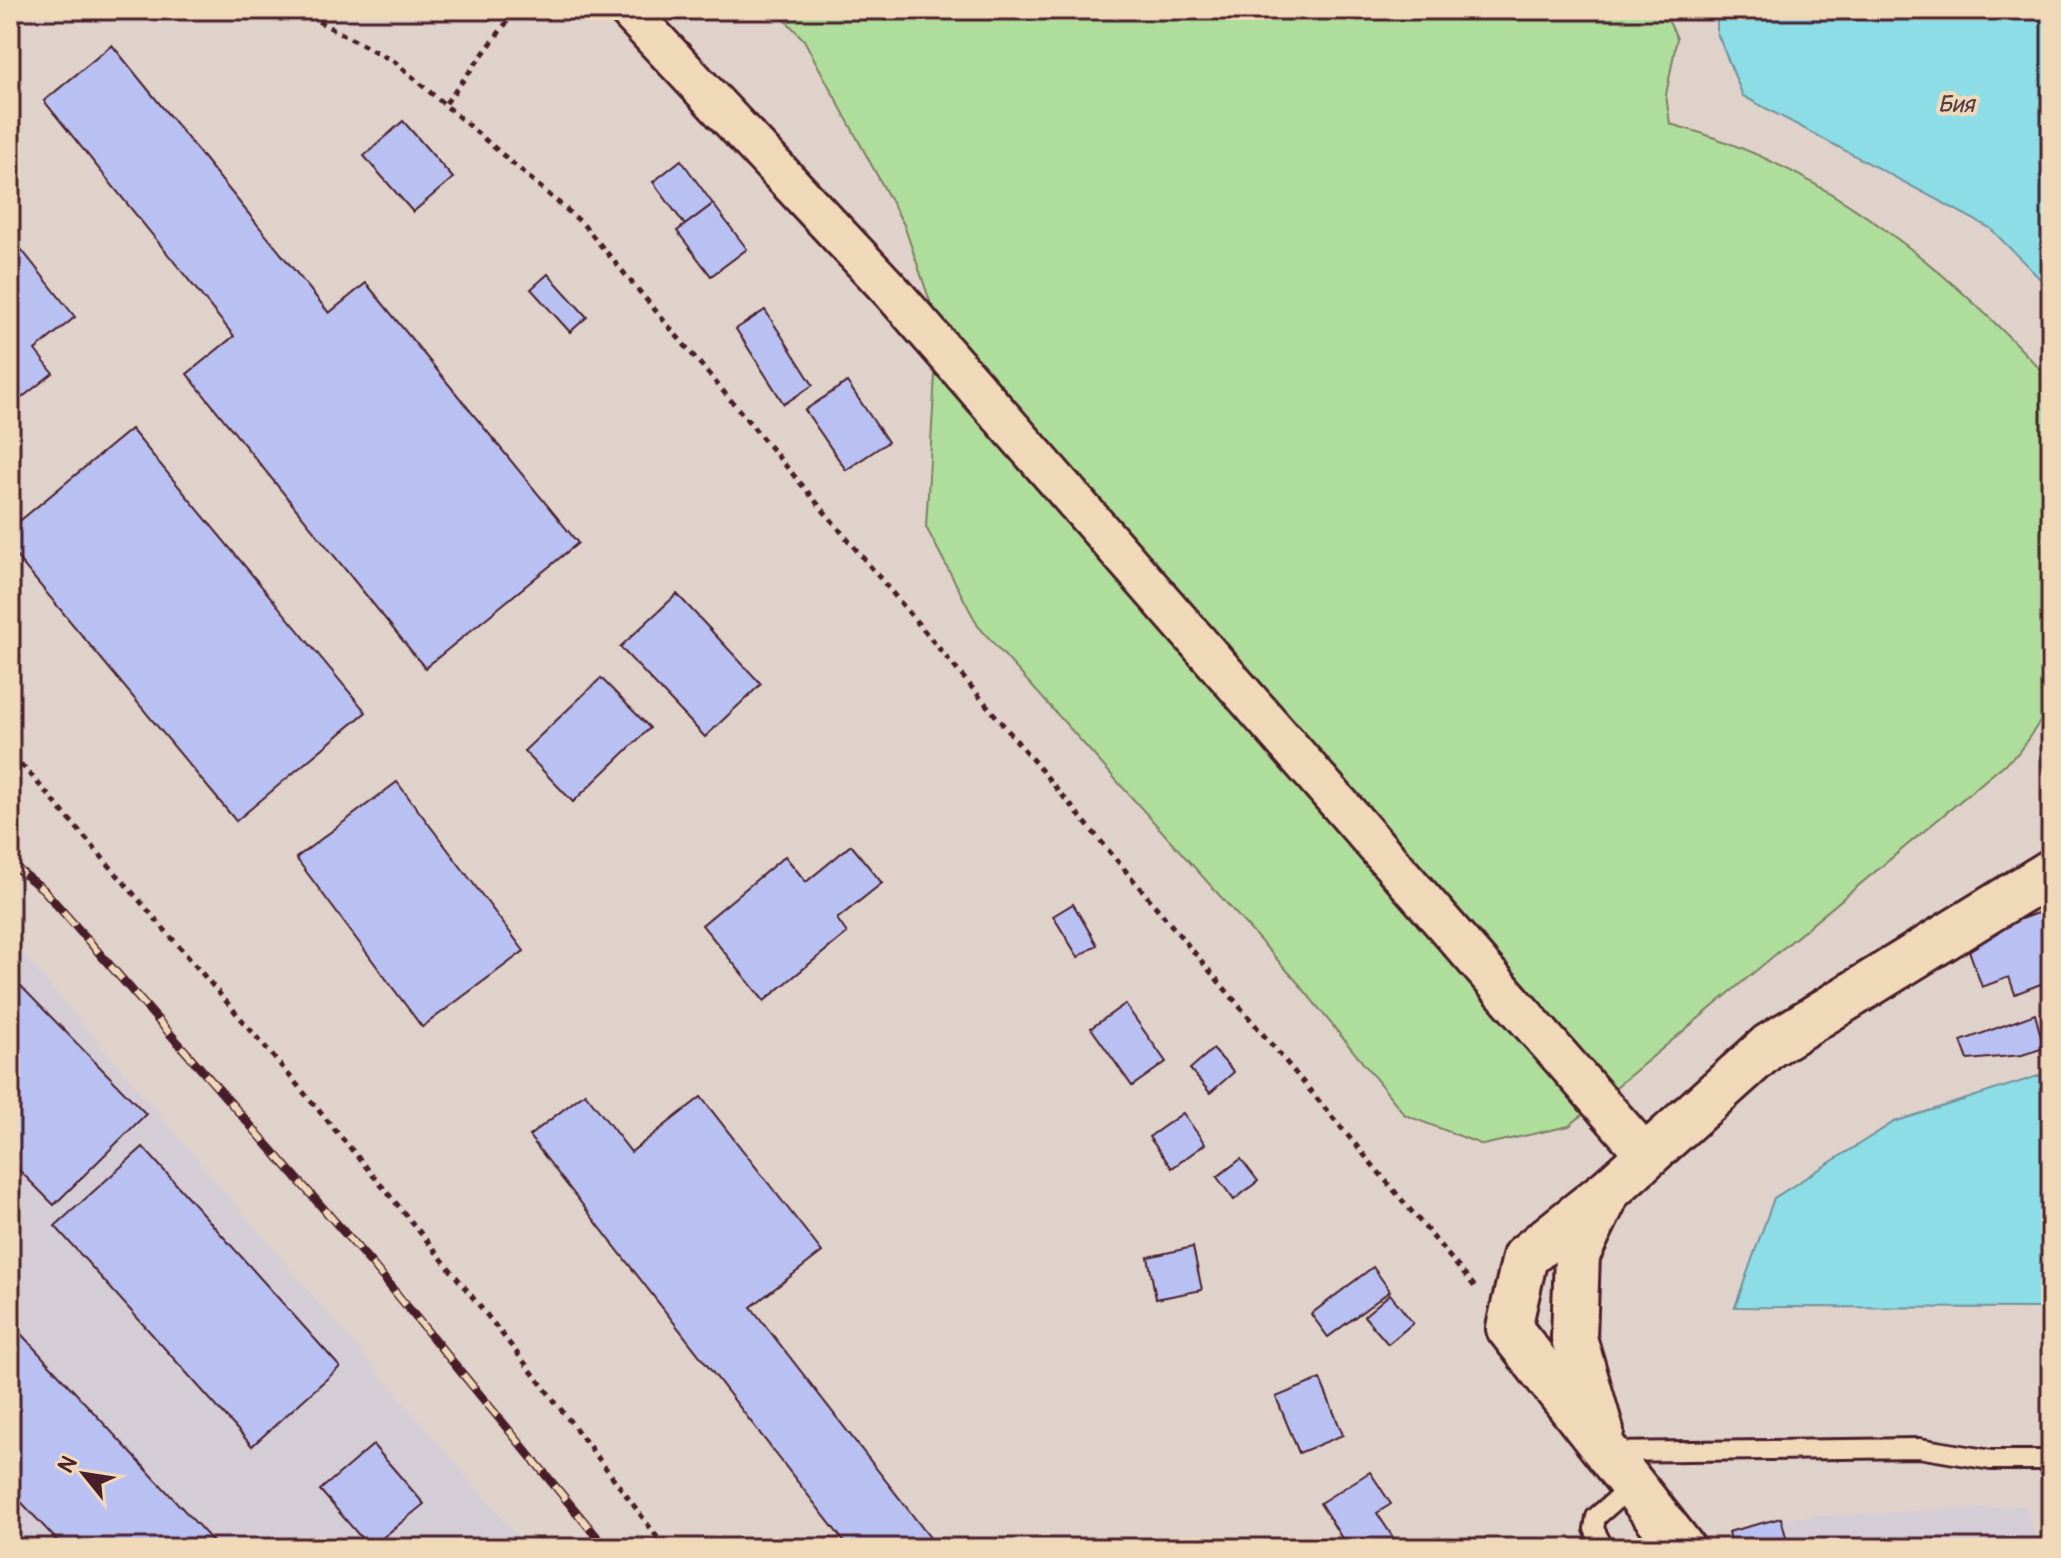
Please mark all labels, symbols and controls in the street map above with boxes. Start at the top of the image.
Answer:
water label: Бия [1938,90,1977,119]
north arrow [44,1434,124,1514]
text: N [52,1451,83,1478]

